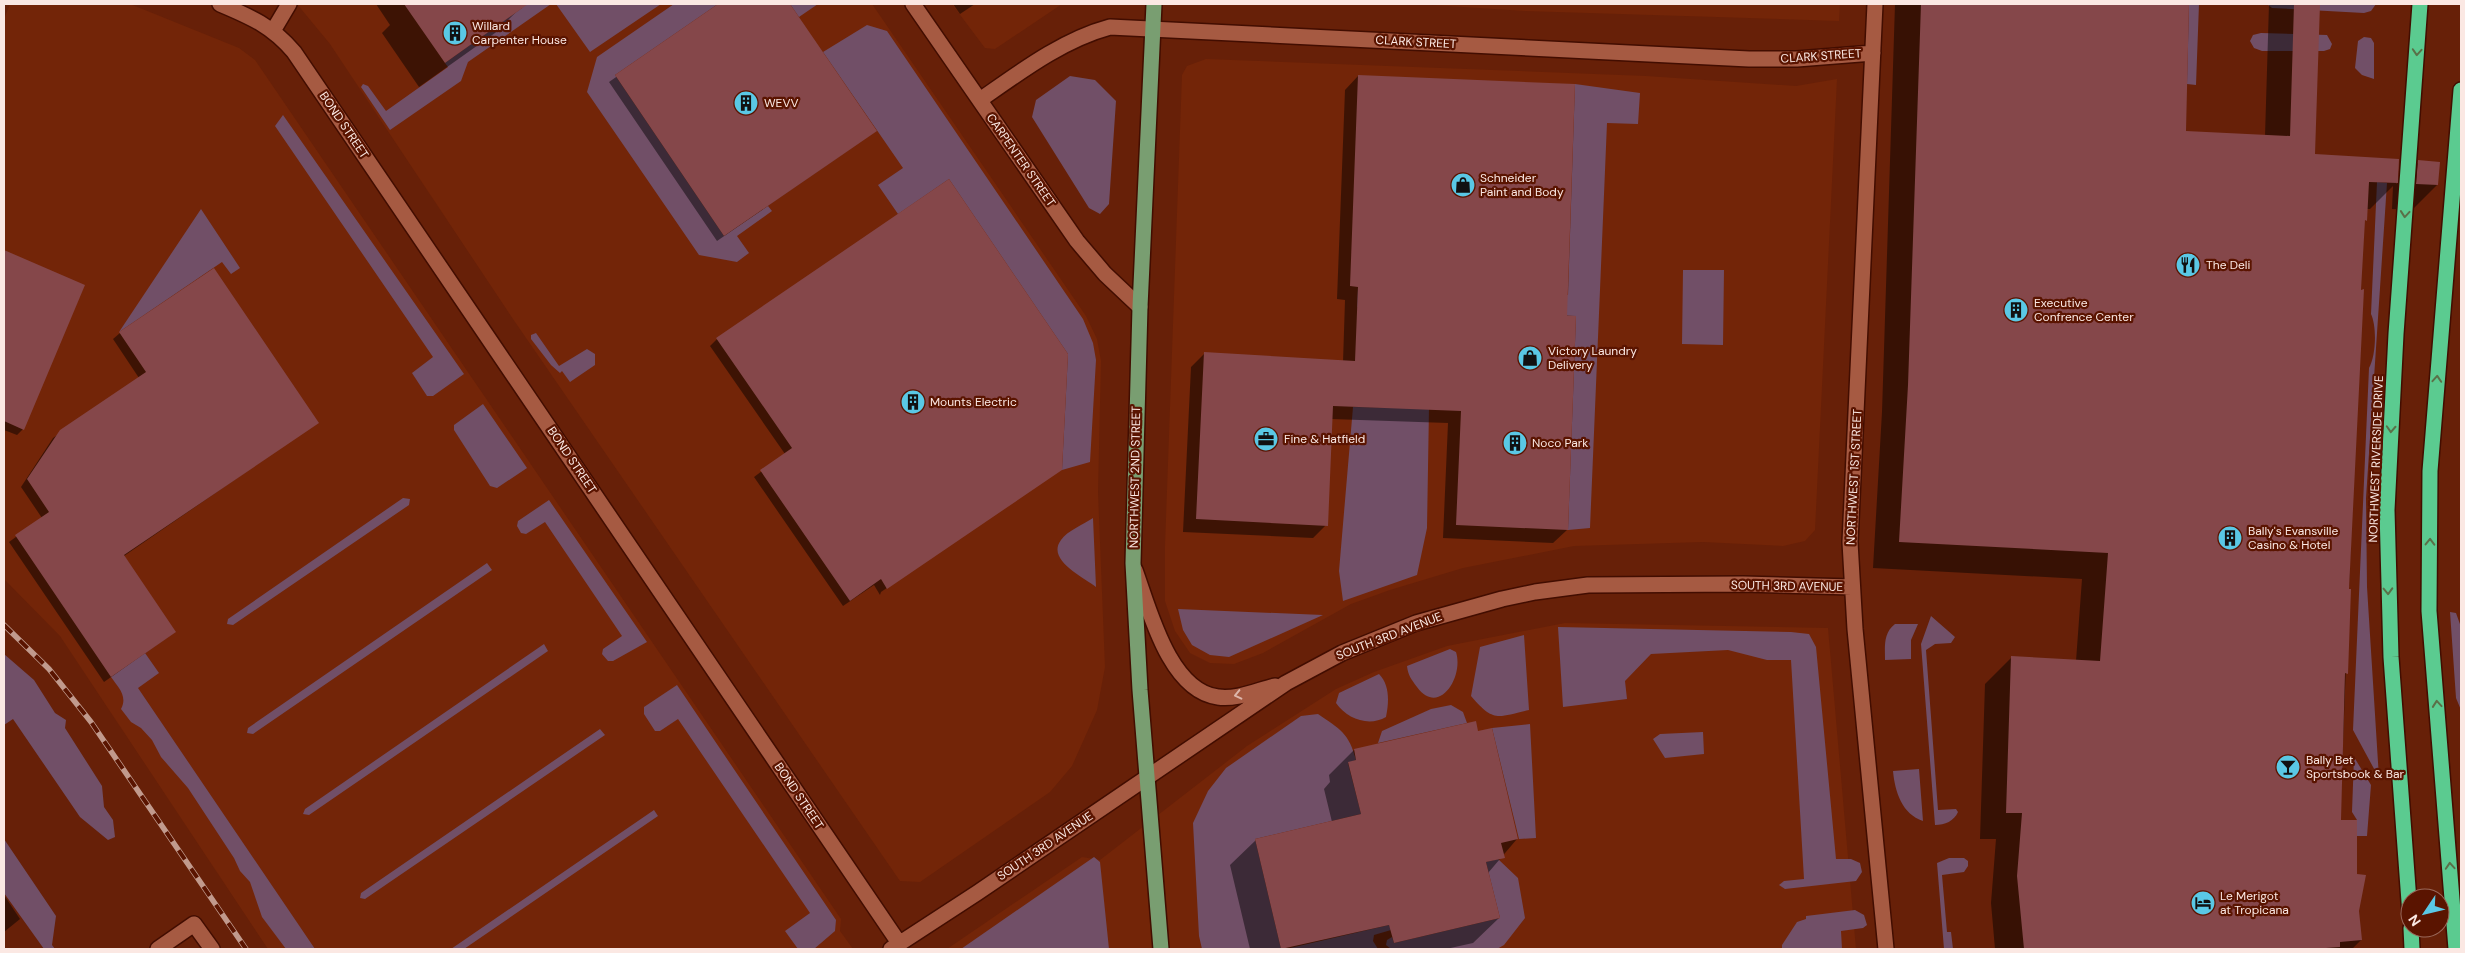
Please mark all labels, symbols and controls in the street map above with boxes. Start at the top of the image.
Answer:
place label: Willard Carpenter House [472,18,567,48]
building icon: Willard Carpenter House [442,20,468,46]
street label: CLARK STREET [1375,32,1457,52]
street label: CLARK STREET [1780,45,1862,67]
one-way arrow [2411,49,2422,57]
street label: BOND STREET [316,89,372,162]
building icon: WEVV [733,90,759,116]
place label: WEVV [764,95,798,111]
street label: CARPENTER STREET [983,110,1059,210]
place label: Schneider Paint and Body [1480,170,1564,200]
shop icon: Schneider Paint and Body [1450,172,1476,198]
one-way arrow [2400,211,2411,219]
restaurant icon: The Deli [2175,252,2201,278]
place label: The Deli [2206,257,2250,273]
place label: Executive Confrence Center [2034,295,2134,325]
building icon: Executive Confrence Center [2003,297,2029,323]
place label: Victory Laundry Delivery [1548,343,1637,373]
shop icon: Victory Laundry Delivery [1517,345,1543,371]
street label: NORTHWEST RIVERSIDE DRIVE [2365,375,2387,543]
one-way arrow [2432,375,2443,383]
building icon: Mounts Electric [900,389,926,415]
place label: Mounts Electric [930,394,1017,410]
street label: NORTHWEST 2ND STREET [1126,405,1144,548]
street label: NORTHWEST 1ST STREET [1842,408,1866,545]
street label: BOND STREET [544,424,600,497]
one-way arrow [2385,425,2396,433]
office icon: Fine & Hatfield [1253,426,1279,452]
building icon: Noco Park [1502,430,1528,456]
place label: Fine & Hatfield [1284,431,1365,447]
place label: Noco Park [1532,435,1588,451]
place label: Bally's Evansville Casino & Hotel [2248,523,2338,553]
building icon: Bally's Evansville Casino & Hotel [2217,525,2243,551]
one-way arrow [2425,537,2435,545]
street label: SOUTH 3RD AVENUE [1731,577,1844,595]
one-way arrow [2383,588,2393,596]
street label: SOUTH 3RD AVENUE [1334,608,1445,664]
one-way arrow [1234,689,1243,700]
one-way arrow [2432,699,2443,707]
place label: Bally Bet Sportsbook & Bar [2306,752,2405,782]
bar icon: Bally Bet Sportsbook & Bar [2275,754,2301,780]
street label: BOND STREET [771,760,827,833]
street label: SOUTH 3RD AVENUE [994,808,1096,884]
one-way arrow [2444,861,2455,869]
place label: Le Merigot at Tropicana [2220,888,2289,918]
north arrow [2400,888,2450,938]
hotel icon: Le Merigot at Tropicana [2190,890,2216,916]
text: N [2404,911,2425,930]

